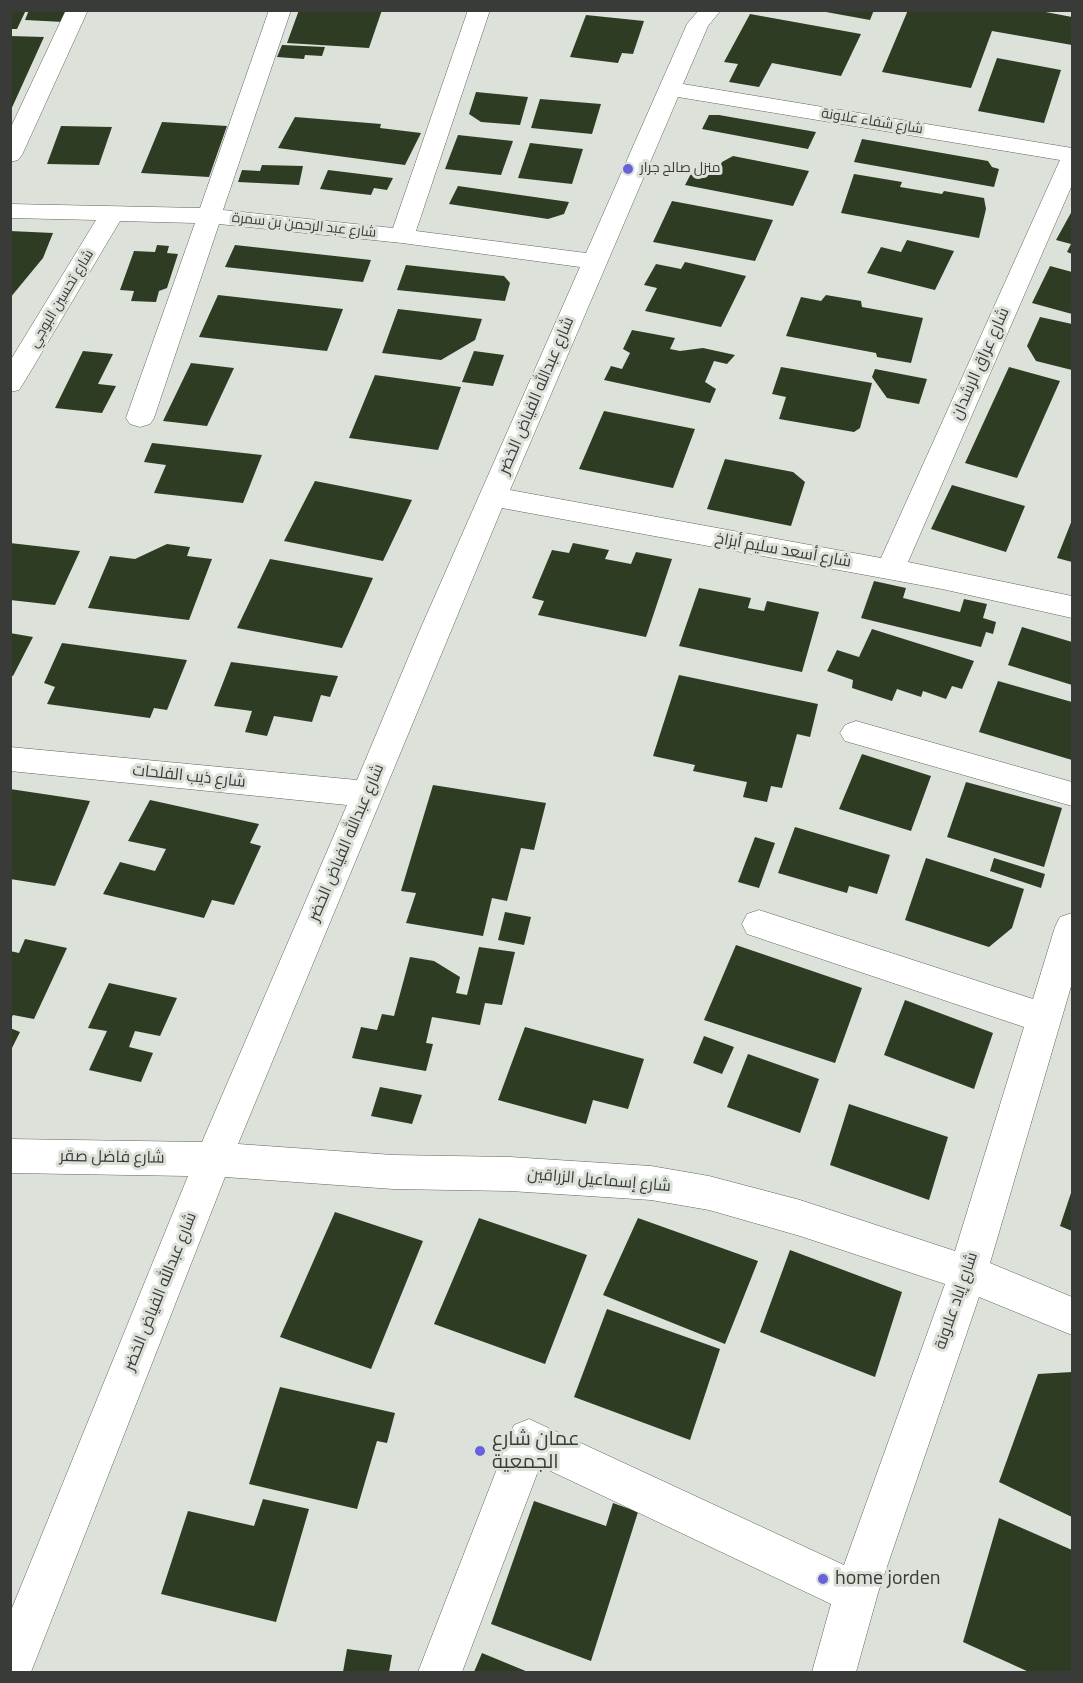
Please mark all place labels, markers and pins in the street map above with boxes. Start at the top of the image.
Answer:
place label: منزل صالح جرار [640,161,720,177]
marker: منزل صالح جرار [621,162,635,176]
place label: عمان شارع الجمعية [492,1428,580,1475]
marker: عمان شارع الجمعية [473,1444,487,1458]
place label: home jorden [835,1567,941,1591]
marker: home jorden [816,1572,830,1586]

